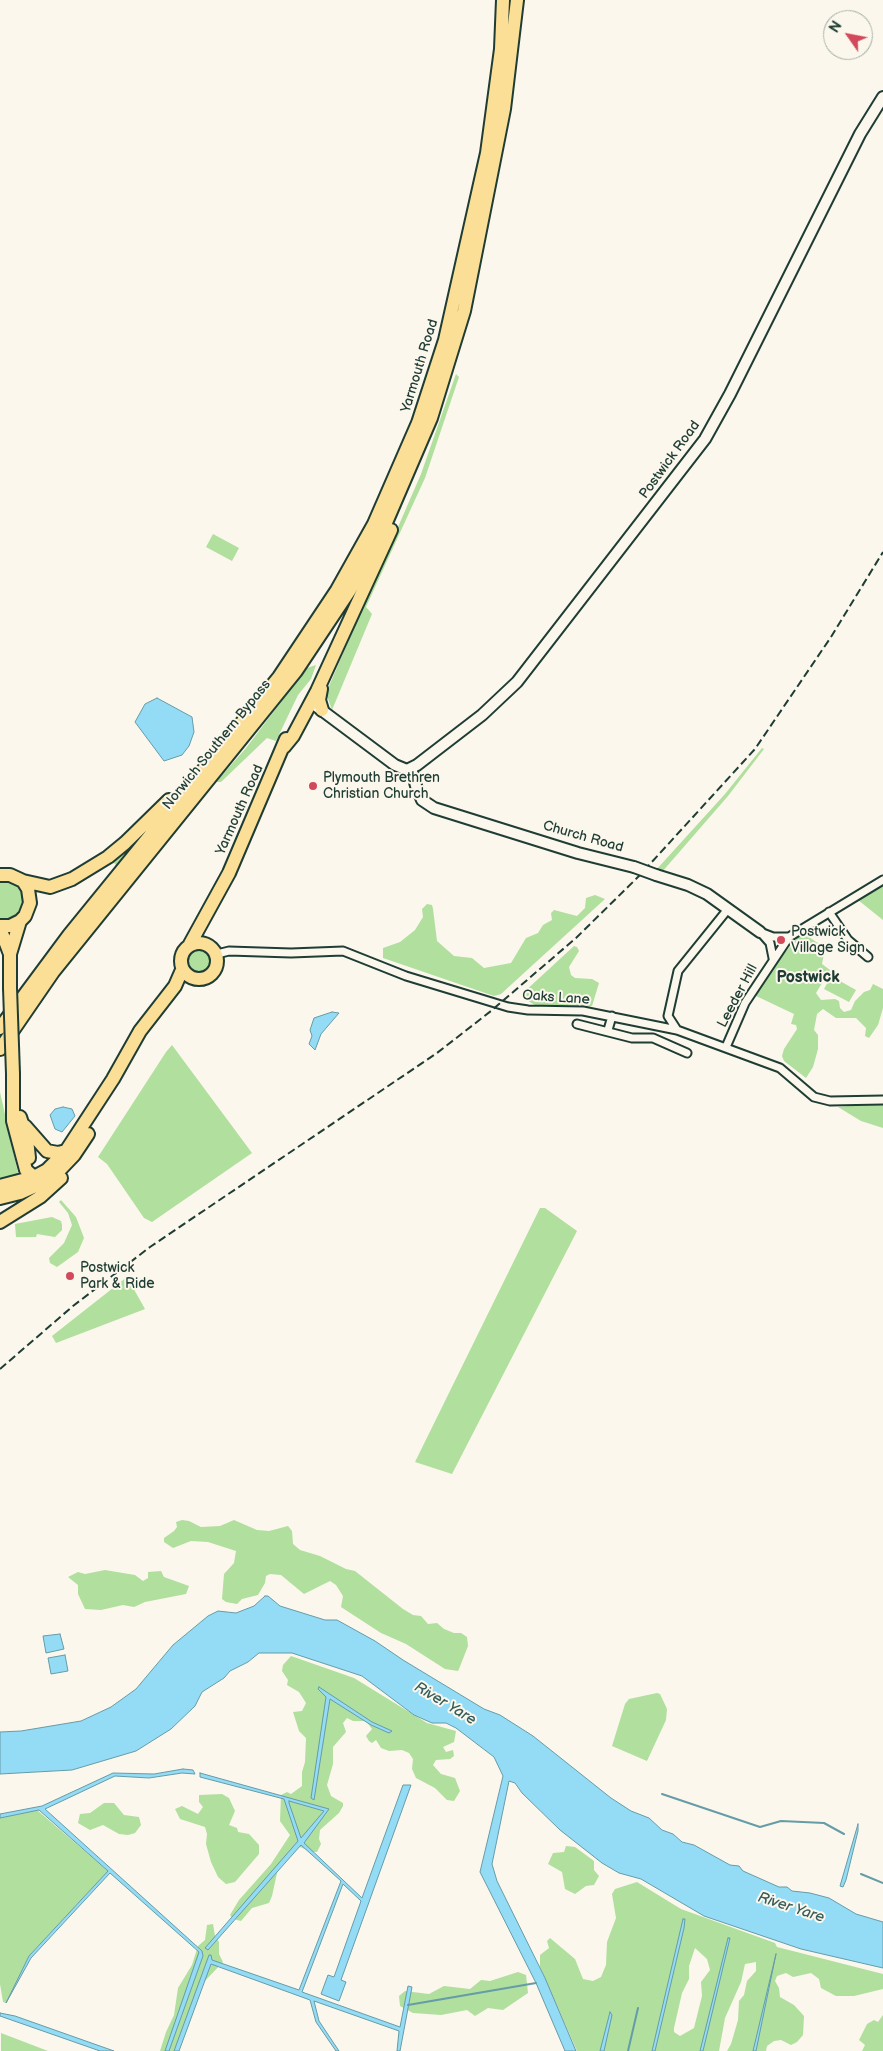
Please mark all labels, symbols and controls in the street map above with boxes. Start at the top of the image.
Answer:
north arrow [823,10,873,60]
text: N [826,18,846,36]
street label: Yarmouth Road [398,317,442,415]
street label: Postwick Road [636,418,704,502]
street label: Norwich Southern Bypass [159,677,275,813]
street label: Yarmouth Road [213,762,267,858]
place label: Plymouth Brethren Christian Church [323,770,440,802]
marker: Plymouth Brethren Christian Church [307,780,319,792]
street label: Church Road [541,817,625,857]
place label: Postwick Village Sign [791,924,865,956]
marker: Postwick Village Sign [775,934,787,946]
street label: Leeder Hill [714,962,762,1030]
district label: Postwick [776,968,840,988]
street label: Oaks Lane [522,987,590,1009]
place label: Postwick Park & Ride [80,1260,154,1292]
marker: Postwick Park & Ride [64,1270,76,1282]
water label: River Yare [411,1679,479,1729]
water label: River Yare [755,1889,827,1927]

